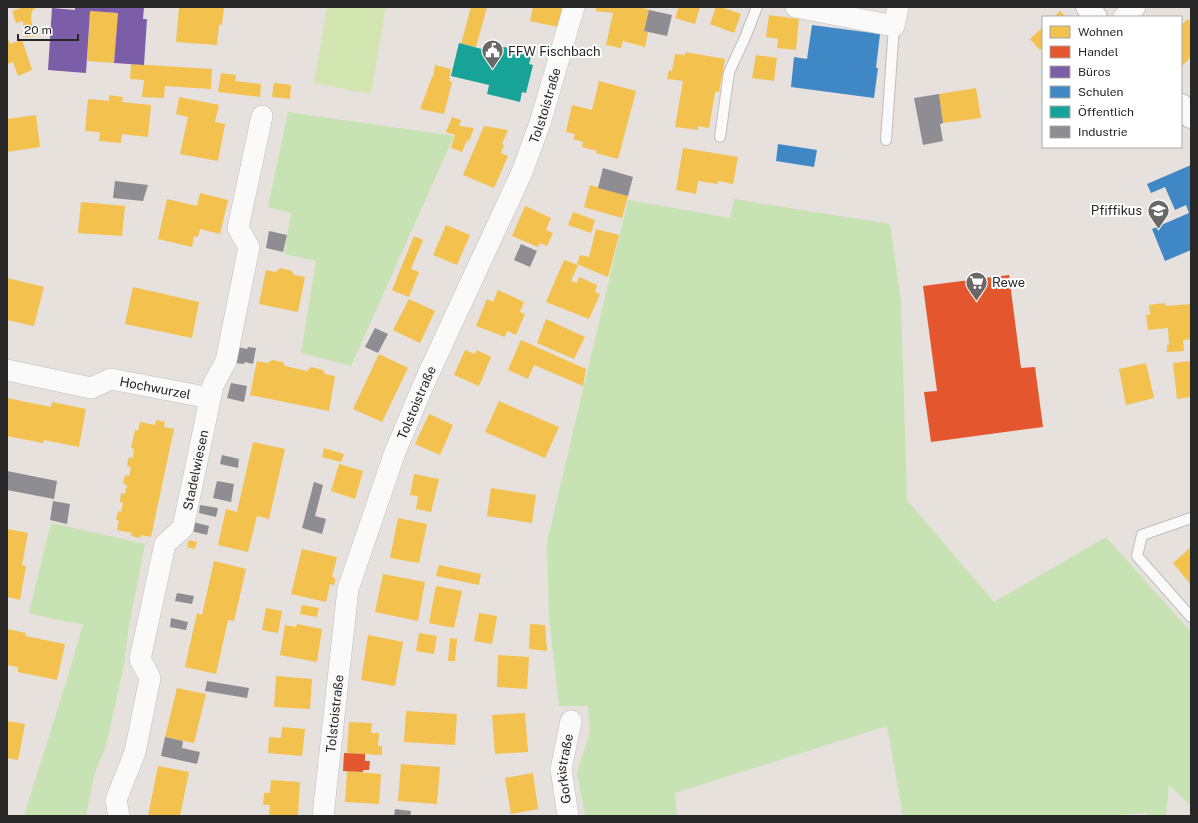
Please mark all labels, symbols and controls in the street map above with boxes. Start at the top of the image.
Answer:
scale bar [18,16,78,42]
legend [1042,16,1182,148]
text: 20 m [24,23,52,37]
text: Wohnen [1078,25,1123,39]
public building icon: FFW Fischbach [479,38,505,71]
place label: FFW Fischbach [508,44,600,59]
text: Handel [1078,45,1119,59]
text: Büros [1078,65,1111,79]
street label: Tolstoistraße [526,66,563,145]
text: Schulen [1078,85,1124,99]
text: Öffentlich [1078,105,1134,119]
text: Industrie [1078,125,1128,139]
school or university icon: Pfiffikus [1145,197,1171,230]
place label: Pfiffikus [1091,203,1142,218]
supermarket icon: Rewe [963,269,989,302]
place label: Rewe [992,275,1025,290]
street label: Tolstoistraße [394,363,439,442]
street label: Hochwurzel [119,373,192,402]
street label: Stadelwiesen [179,428,211,511]
street label: Tolstoistraße [323,674,346,753]
street label: Gorkistraße [553,732,576,805]

